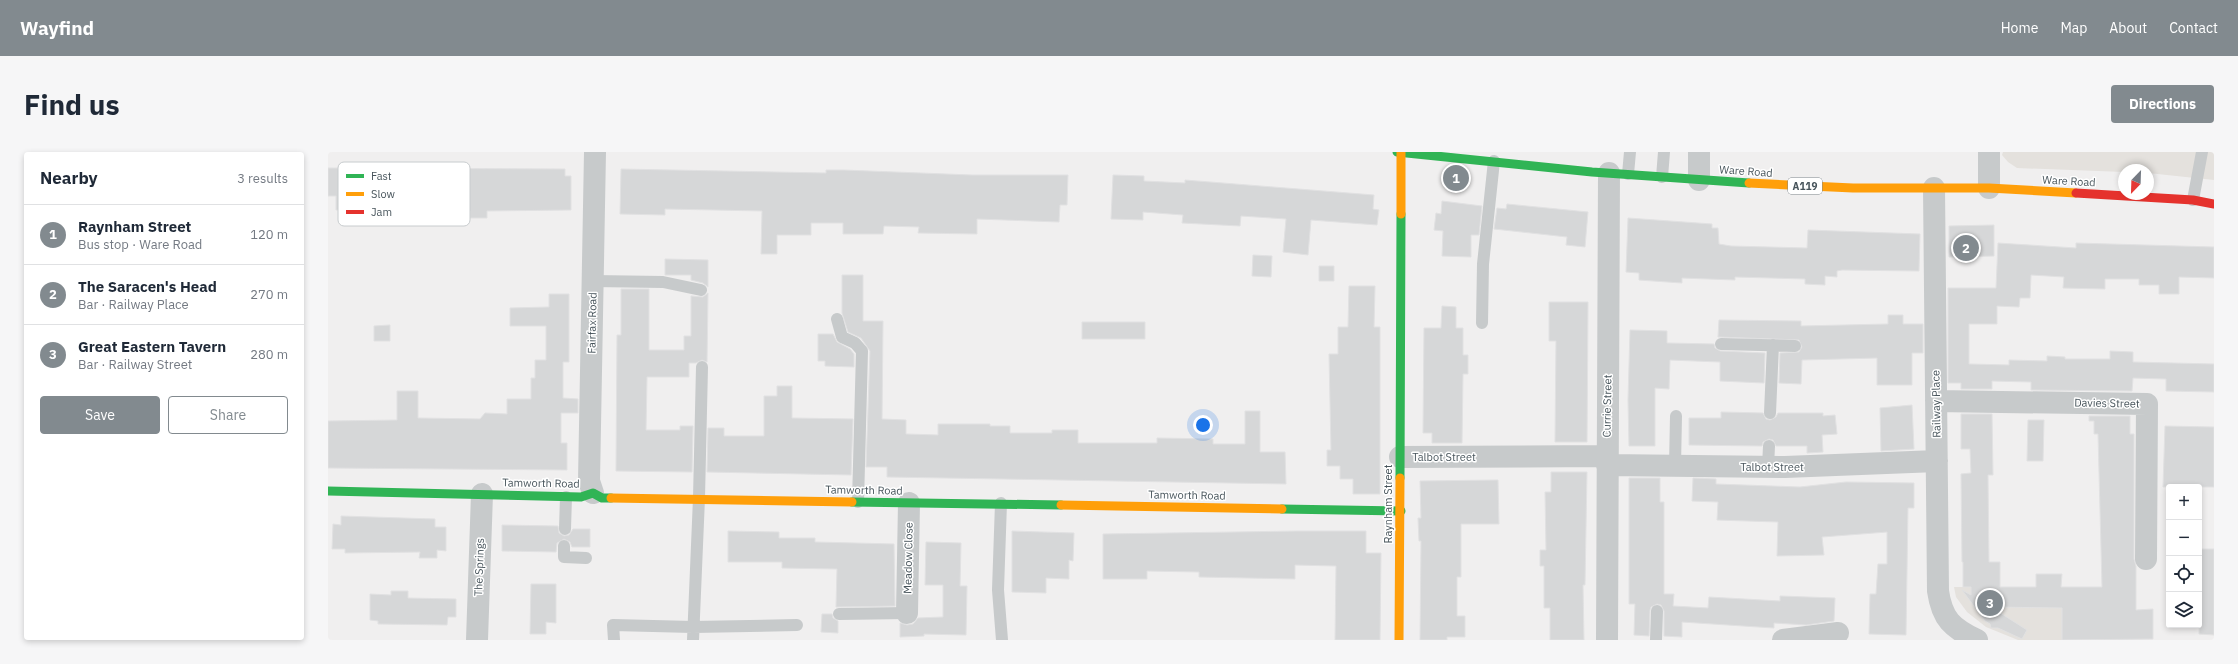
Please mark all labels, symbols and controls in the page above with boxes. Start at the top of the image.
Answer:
text: Wayfind [20,16,94,40]
text: Home [2001,19,2038,37]
text: Map [2060,19,2087,37]
text: About [2109,19,2147,37]
text: Contact [2169,19,2218,37]
button: Directions [2111,85,2214,123]
text: Find us [24,86,120,123]
legend [338,162,470,226]
street label: Ware Road [1719,162,1773,180]
pin: 1 [1443,163,1469,193]
north arrow [2118,164,2154,200]
text: Nearby [40,167,98,189]
text: Fast [371,169,392,183]
text: 3 results [237,170,288,187]
street label: Ware Road [2042,173,2096,189]
road number: A119 [1788,178,1822,194]
text: Slow [371,187,395,201]
text: Jam [371,205,392,219]
text: Raynham Street [78,217,191,236]
text: 1 [49,226,57,243]
text: 120 m [250,226,288,243]
pin: 2 [1953,233,1979,263]
text: Bus stop · Ware Road [78,236,202,253]
text: The Saracen's Head [78,277,217,296]
text: 2 [49,286,57,303]
text: 270 m [250,286,288,303]
street label: Fairfax Road [584,292,600,354]
text: Bar · Railway Place [78,296,189,313]
text: Great Eastern Tavern [78,337,226,356]
text: 3 [49,346,57,363]
text: 280 m [250,346,288,363]
text: Bar · Railway Street [78,356,192,373]
street label: Railway Place [1928,370,1944,438]
street label: Currie Street [1599,374,1615,437]
street label: Davies Street [2074,395,2140,411]
button: Save [40,396,160,434]
button: Share [168,396,288,434]
your location [1193,415,1213,435]
street label: Talbot Street [1412,450,1476,464]
street label: Talbot Street [1740,460,1804,474]
street label: Raynham Street [1381,464,1395,543]
street label: Tamworth Road [502,475,580,491]
street label: Tamworth Road [825,482,903,498]
map controls [2166,484,2202,628]
button: + [2166,484,2202,520]
street label: Tamworth Road [1148,487,1226,503]
button: − [2166,520,2202,556]
street label: Meadow Close [900,522,916,594]
street label: The Springs [471,538,487,596]
button: locate [2166,556,2202,592]
pin: 3 [1977,588,2003,618]
button: layers [2166,592,2202,628]

